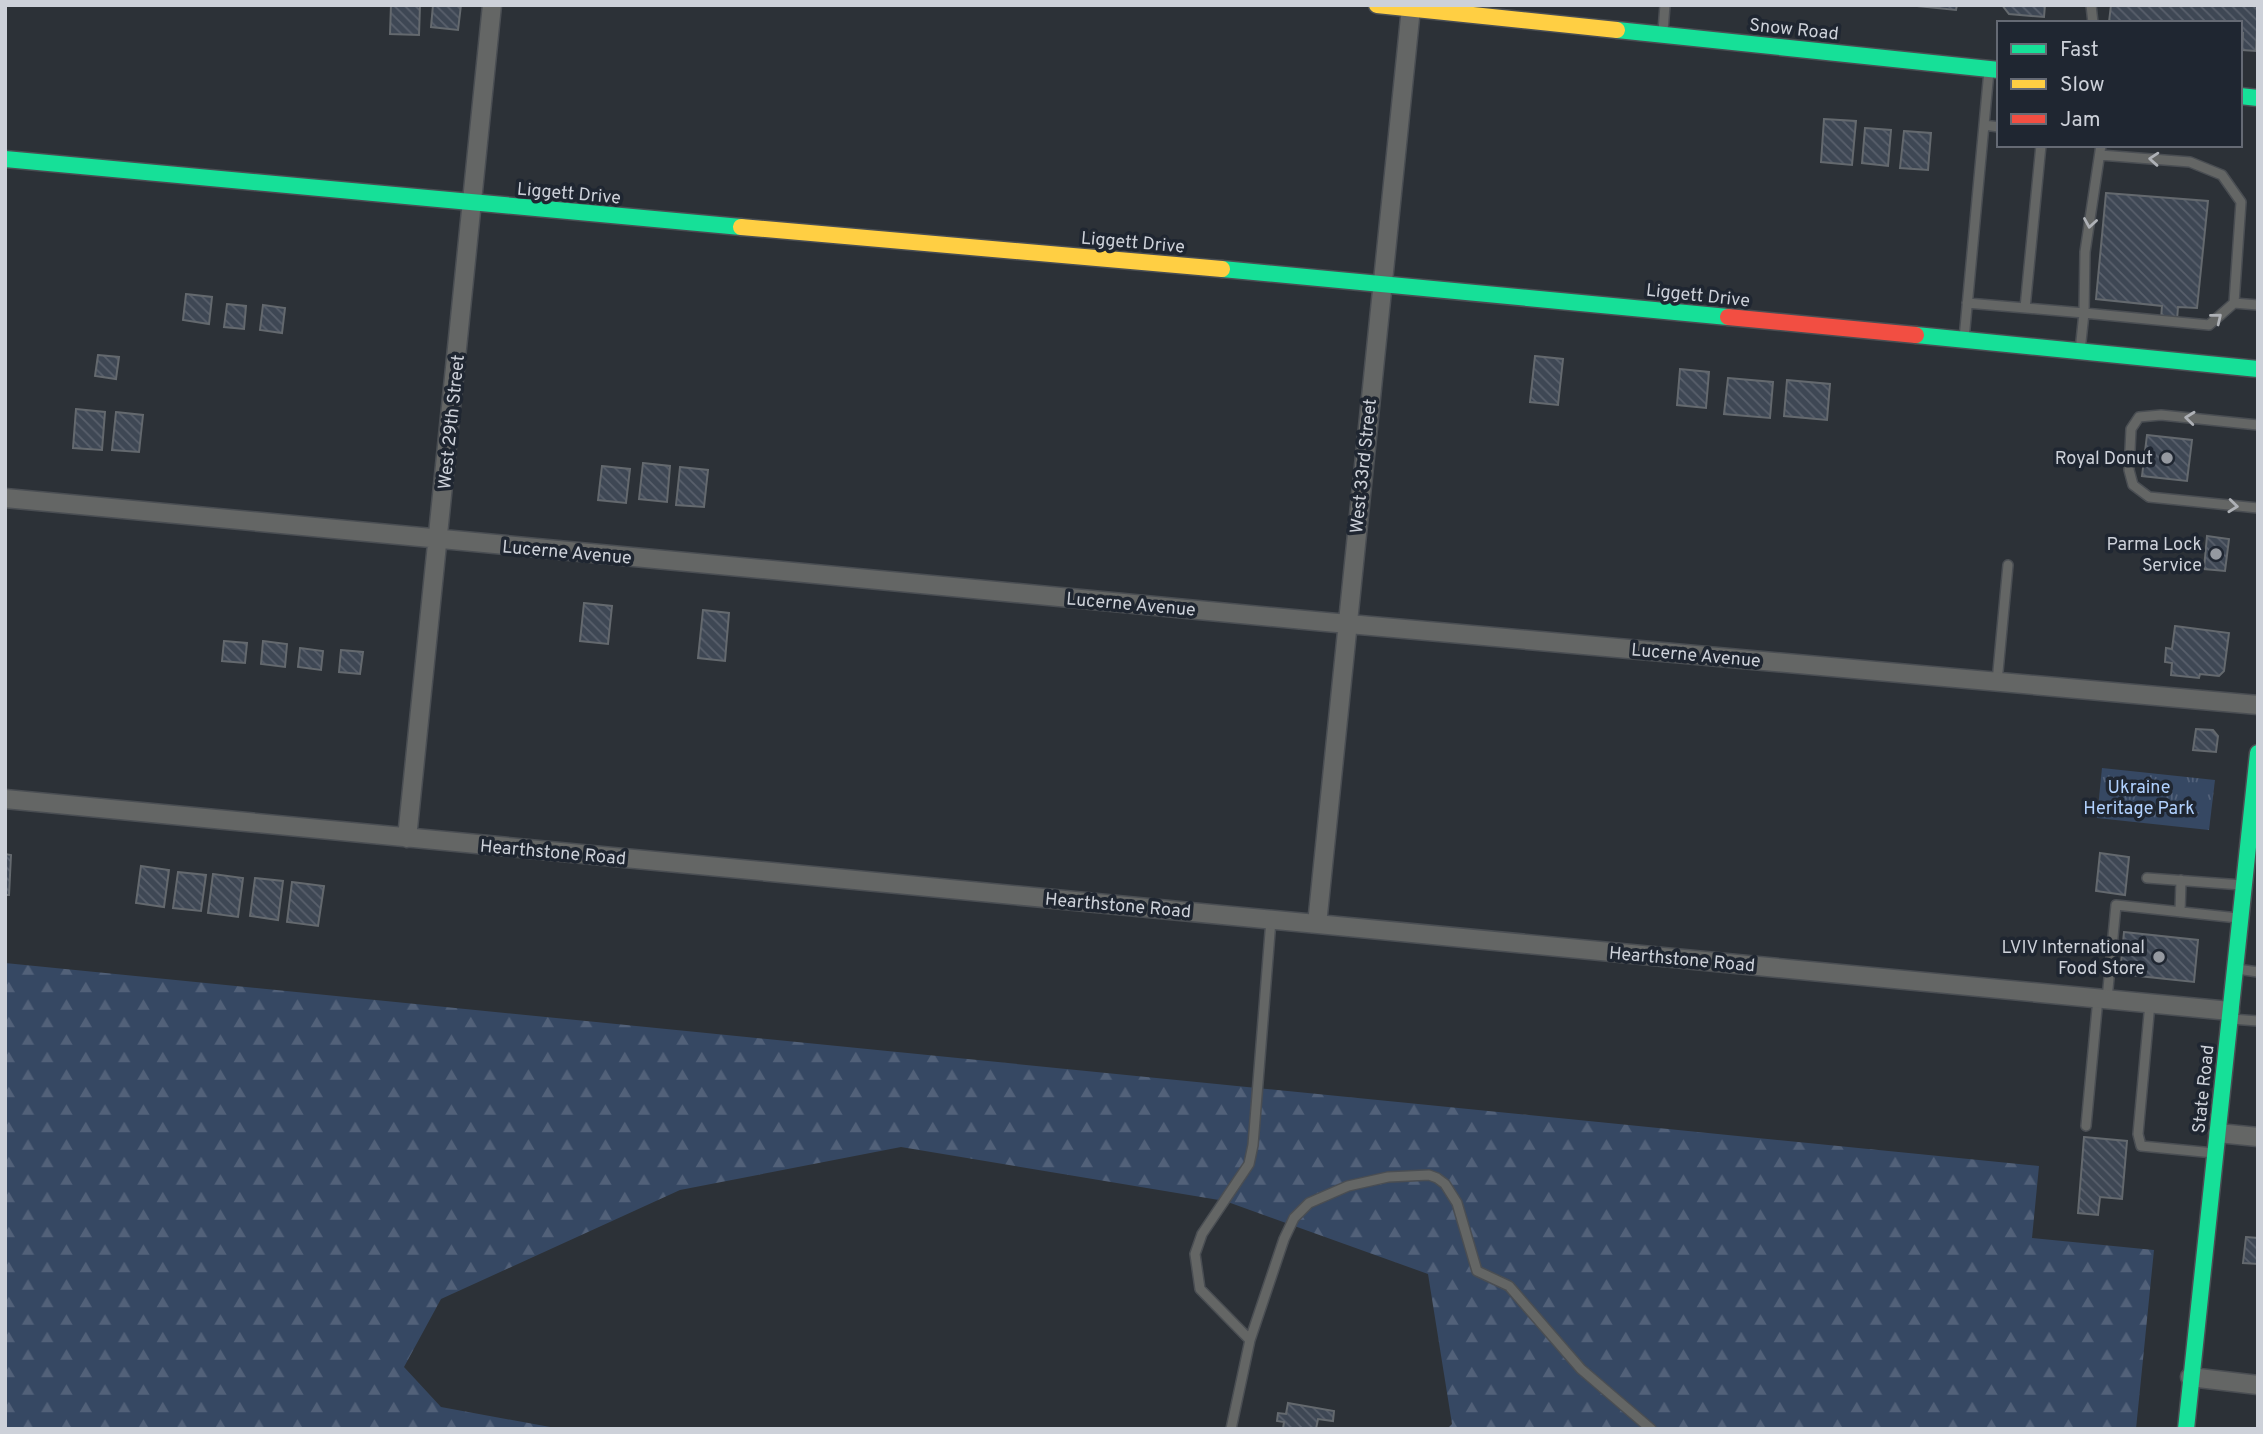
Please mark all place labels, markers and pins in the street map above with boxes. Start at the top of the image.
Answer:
place label: Royal Donut [2055,448,2153,471]
marker: Royal Donut [2159,450,2175,466]
place label: Parma Lock Service [2106,534,2202,578]
marker: Parma Lock Service [2208,546,2224,562]
place label: LVIV International Food Store [2001,937,2145,981]
marker: LVIV International Food Store [2151,949,2167,965]

